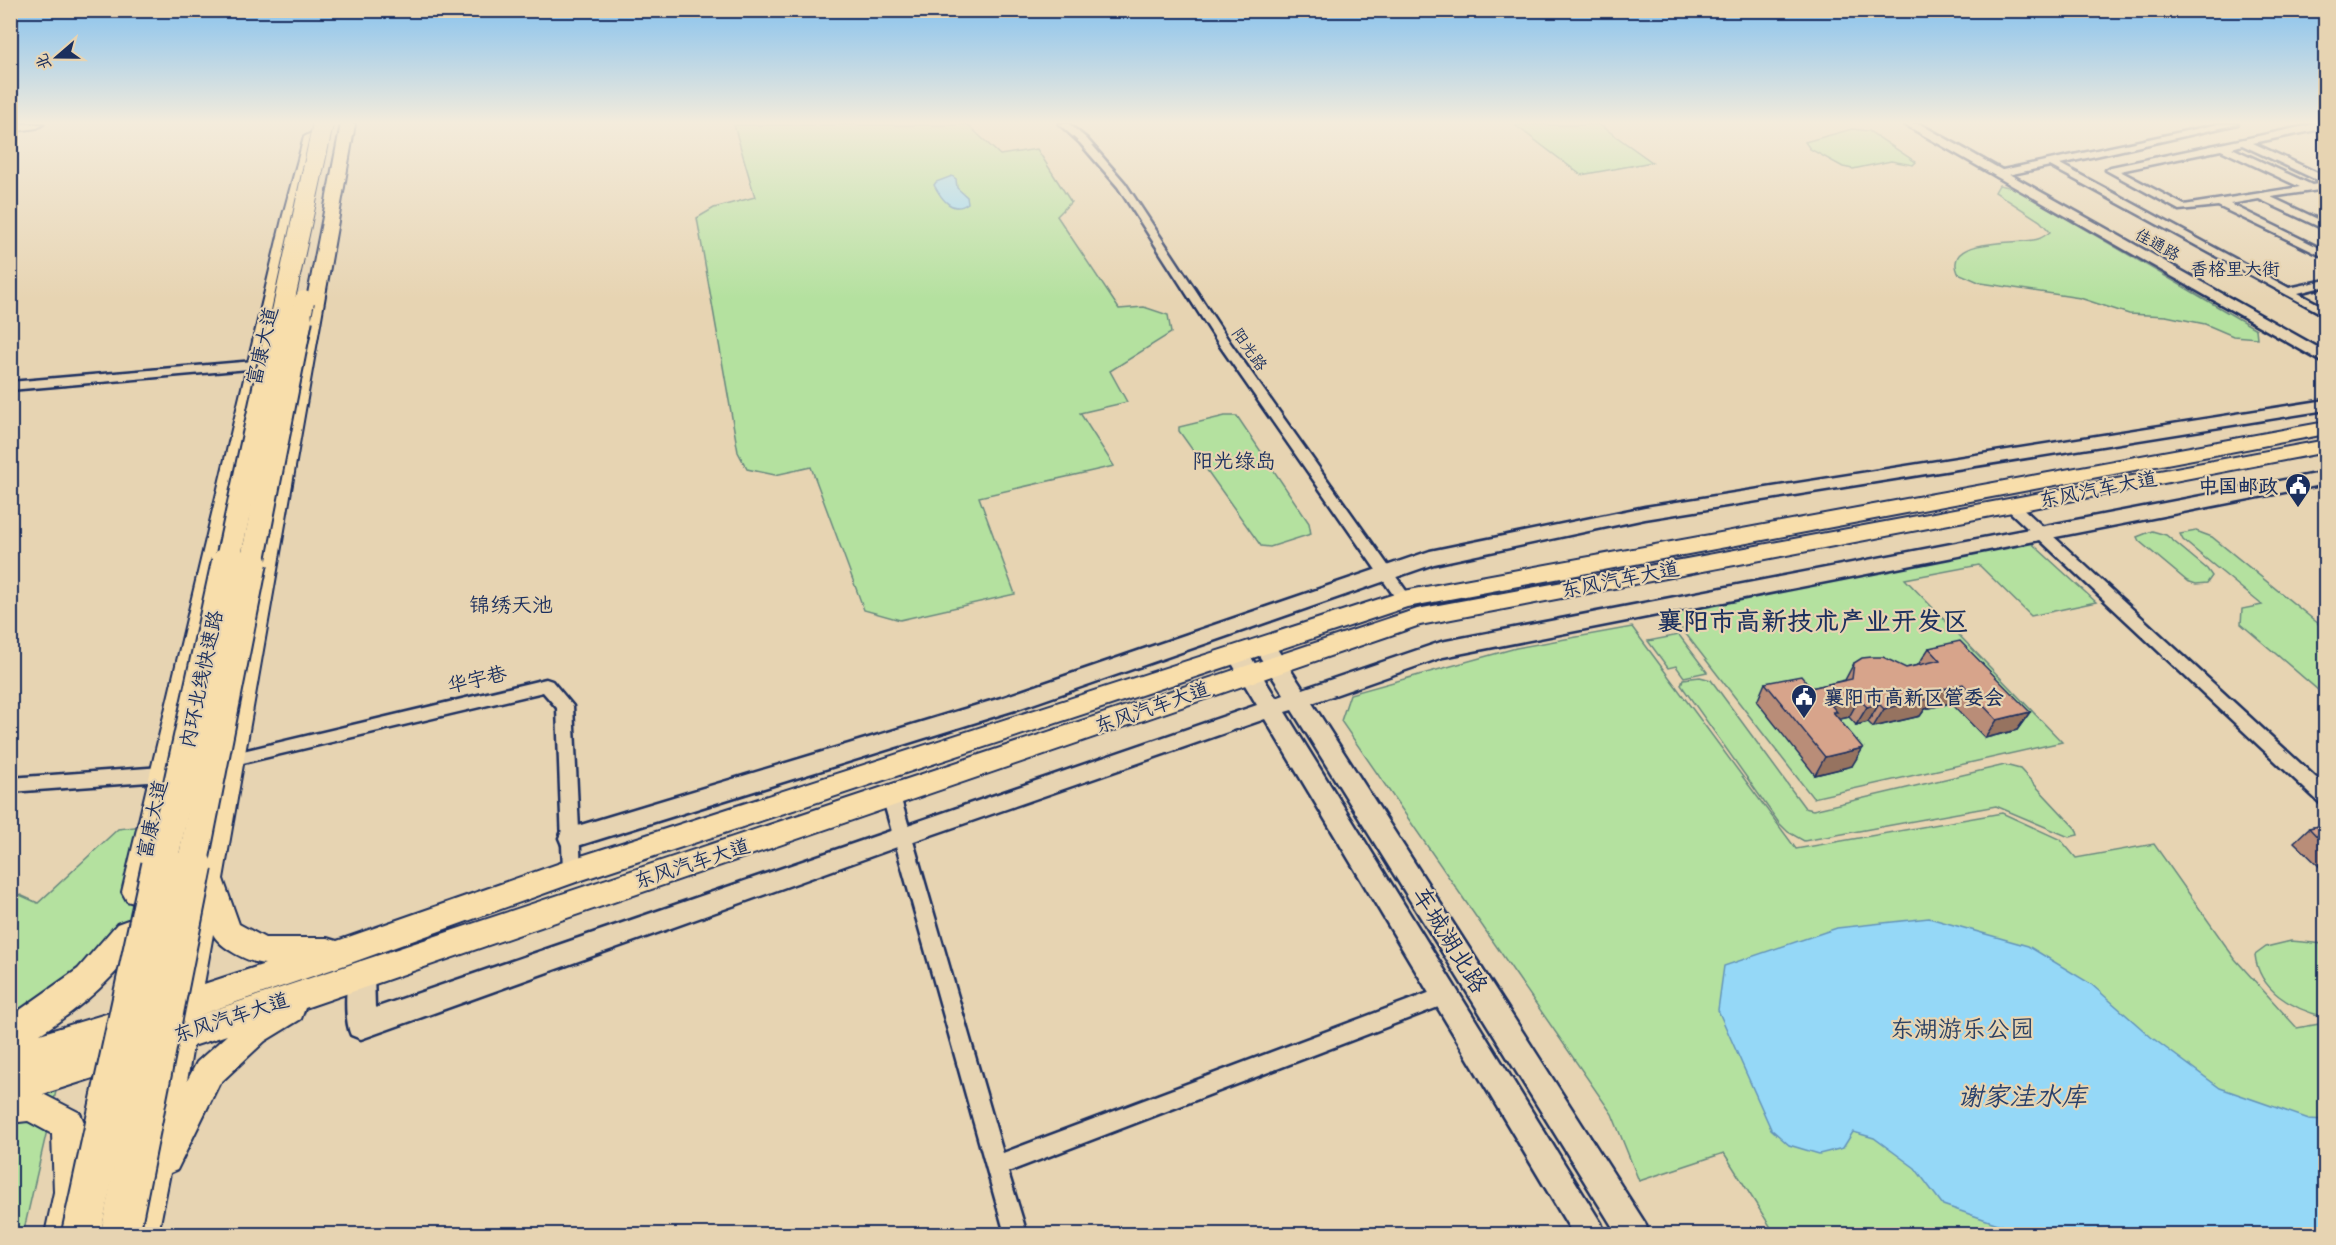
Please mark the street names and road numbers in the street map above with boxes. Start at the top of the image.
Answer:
street label: 佳通路 [2132,225,2183,265]
street label: 富康大道 [242,305,284,388]
street label: 阳光路 [1227,325,1270,375]
street label: 东风汽车大道 [2037,467,2159,513]
street label: 东风汽车大道 [1559,557,1681,603]
street label: 内环北线快速路 [176,607,228,750]
street label: 华宇巷 [445,661,510,698]
street label: 东风汽车大道 [1092,677,1213,739]
street label: 富康大道 [133,778,173,861]
street label: 东风汽车大道 [632,834,753,894]
street label: 车城湖北路 [1405,882,1494,999]
street label: 东风汽车大道 [171,988,292,1048]

